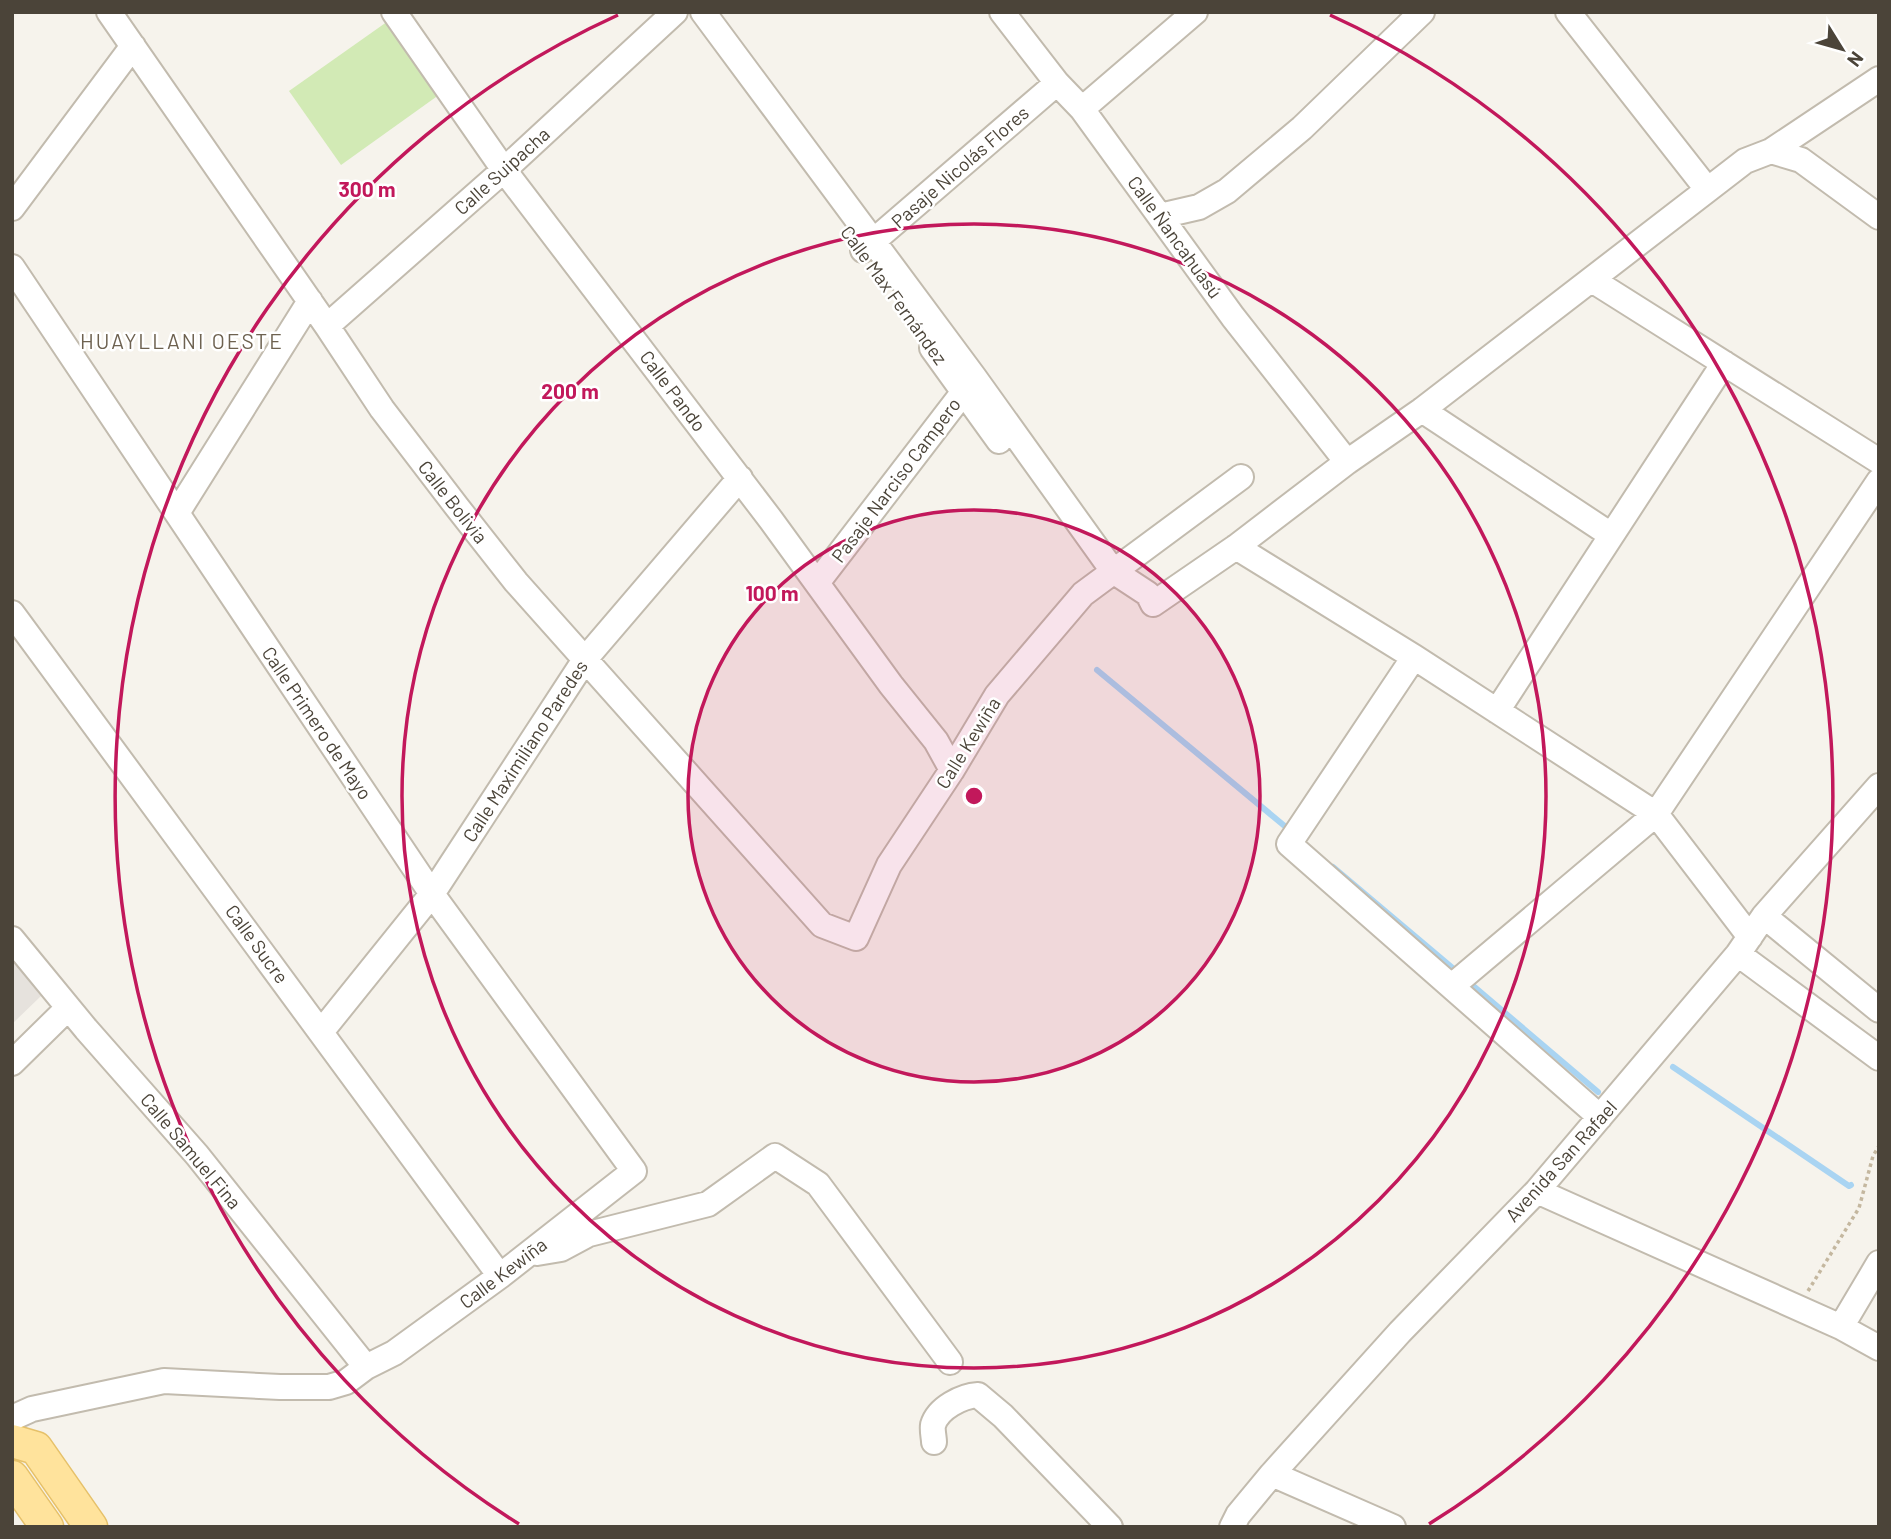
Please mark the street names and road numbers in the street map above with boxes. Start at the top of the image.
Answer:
street label: Pasaje Nicolás Flores [886,101,1033,233]
street label: Calle Suipacha [449,122,554,219]
street label: Calle Ñancahuasú [1123,171,1227,302]
street label: Calle Max Fernández [836,221,952,369]
street label: Calle Pando [635,346,711,436]
street label: Pasaje Narciso Campero [826,393,965,567]
street label: Calle Bolivia [414,456,493,548]
street label: Calle Primero de Mayo [258,642,377,804]
street label: Calle Maximiliano Paredes [457,656,592,846]
street label: Calle Kewiña [930,693,1005,793]
street label: Calle Sucre [221,900,294,988]
street label: Calle Samuel Fina [136,1088,247,1213]
street label: Avenida San Rafael [1500,1095,1621,1226]
street label: Calle Kewiña [454,1232,551,1313]

